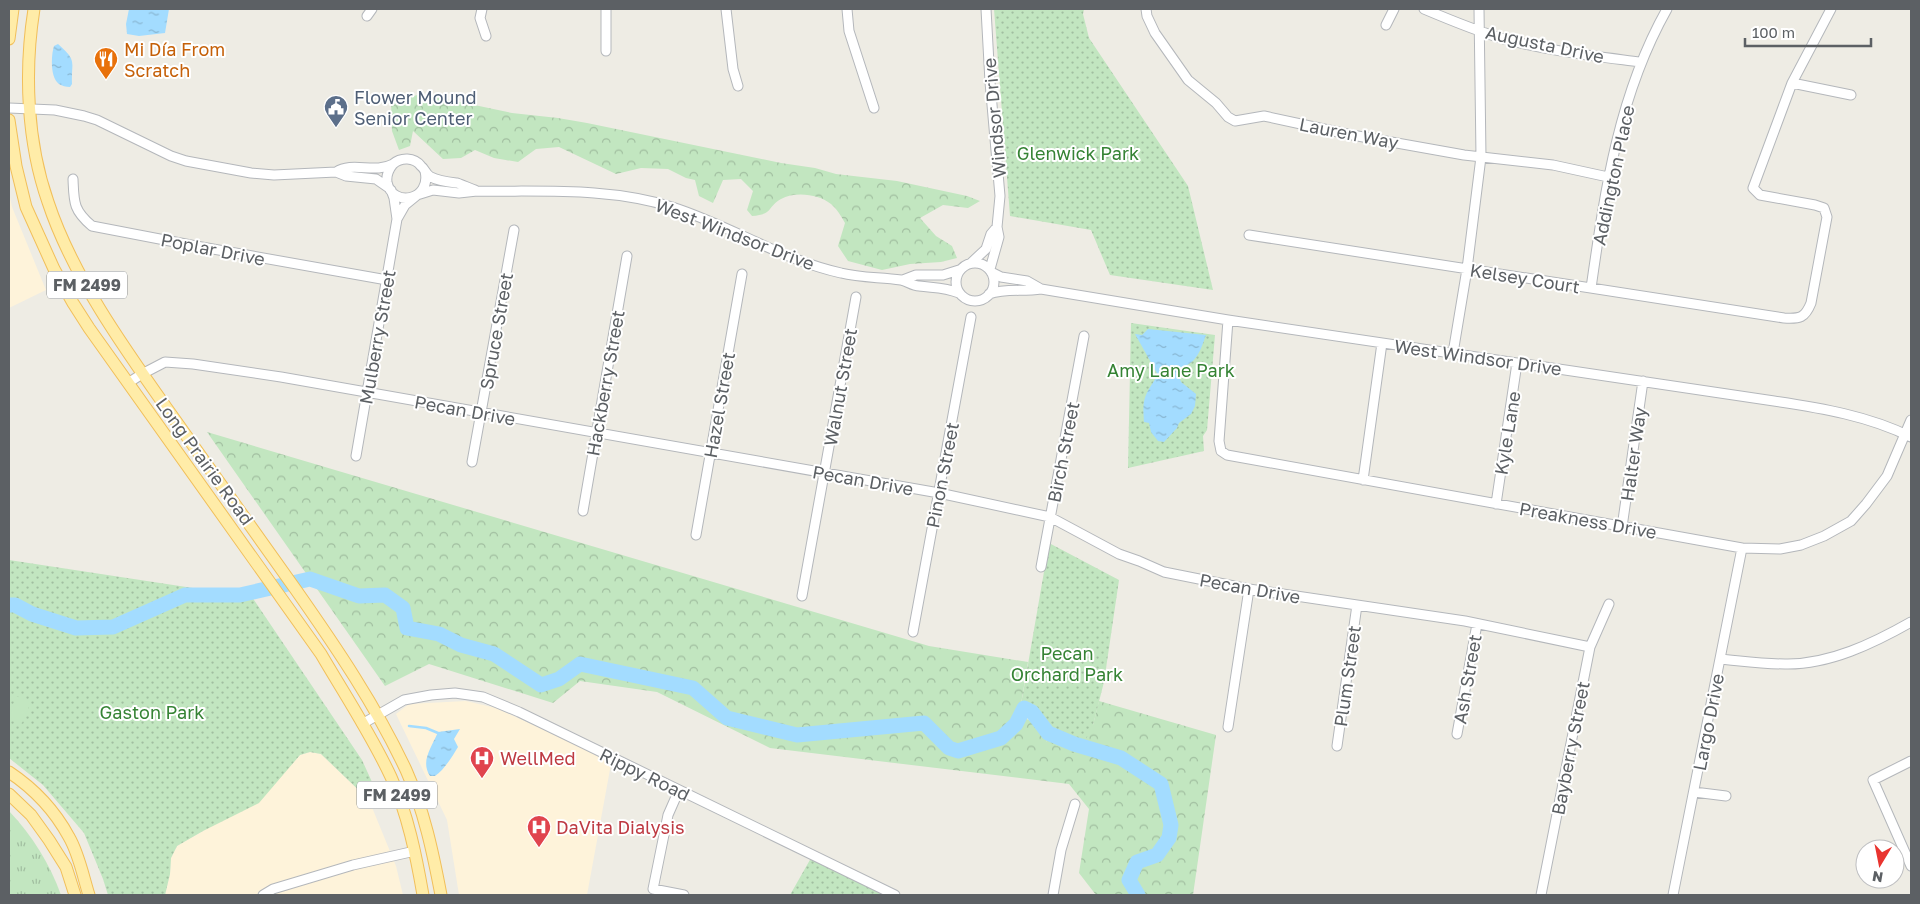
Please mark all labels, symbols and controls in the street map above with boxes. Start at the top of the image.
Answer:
scale bar [1745,15,1871,47]
street label: Augusta Drive [1484,21,1606,67]
text: 100 m [1752,23,1795,41]
place label: Mi Día From Scratch [124,38,225,81]
restaurant icon: Mi Día From Scratch [93,46,119,80]
street label: Windsor Drive [978,57,1010,179]
place label: Flower Mound Senior Center [354,86,477,129]
public building icon: Flower Mound Senior Center [323,94,349,128]
street label: Addington Place [1587,103,1639,247]
street label: Lauren Way [1297,113,1401,153]
park label: Glenwick Park [1017,142,1139,164]
street label: West Windsor Drive [652,193,818,275]
street label: Poplar Drive [159,228,267,270]
street label: Kelsey Court [1468,258,1582,298]
street label: Mulberry Street [354,268,400,406]
street label: Spruce Street [475,271,517,391]
road number: FM 2499 [47,272,127,298]
street label: Hackberry Street [581,308,629,458]
street label: Walnut Street [819,326,861,448]
street label: West Windsor Drive [1393,334,1563,380]
street label: Hazel Street [699,350,739,460]
park label: Amy Lane Park [1107,359,1235,381]
street label: Pecan Drive [413,390,517,430]
street label: Kyle Lane [1490,390,1524,476]
street label: Long Prairie Road [151,393,259,529]
street label: Birch Street [1042,400,1084,504]
street label: Halter Way [1616,405,1650,503]
street label: Pinon Street [921,420,963,530]
street label: Pecan Drive [811,460,915,500]
street label: Preakness Drive [1518,497,1658,543]
street label: Pecan Drive [1198,568,1302,608]
street label: Plum Street [1329,624,1365,728]
street label: Ash Street [1448,633,1486,725]
park label: Pecan Orchard Park [1011,642,1123,685]
street label: Largo Drive [1688,672,1728,772]
street label: Bayberry Street [1546,679,1594,817]
park label: Gaston Park [100,701,204,723]
street label: Rippy Road [596,743,694,805]
hospital icon: WellMed [469,745,495,779]
place label: WellMed [500,747,576,769]
road number: FM 2499 [357,782,437,808]
hospital icon: DaVita Dialysis [526,814,552,848]
place label: DaVita Dialysis [556,816,685,838]
north arrow [1855,839,1905,889]
text: N [1871,868,1884,887]

